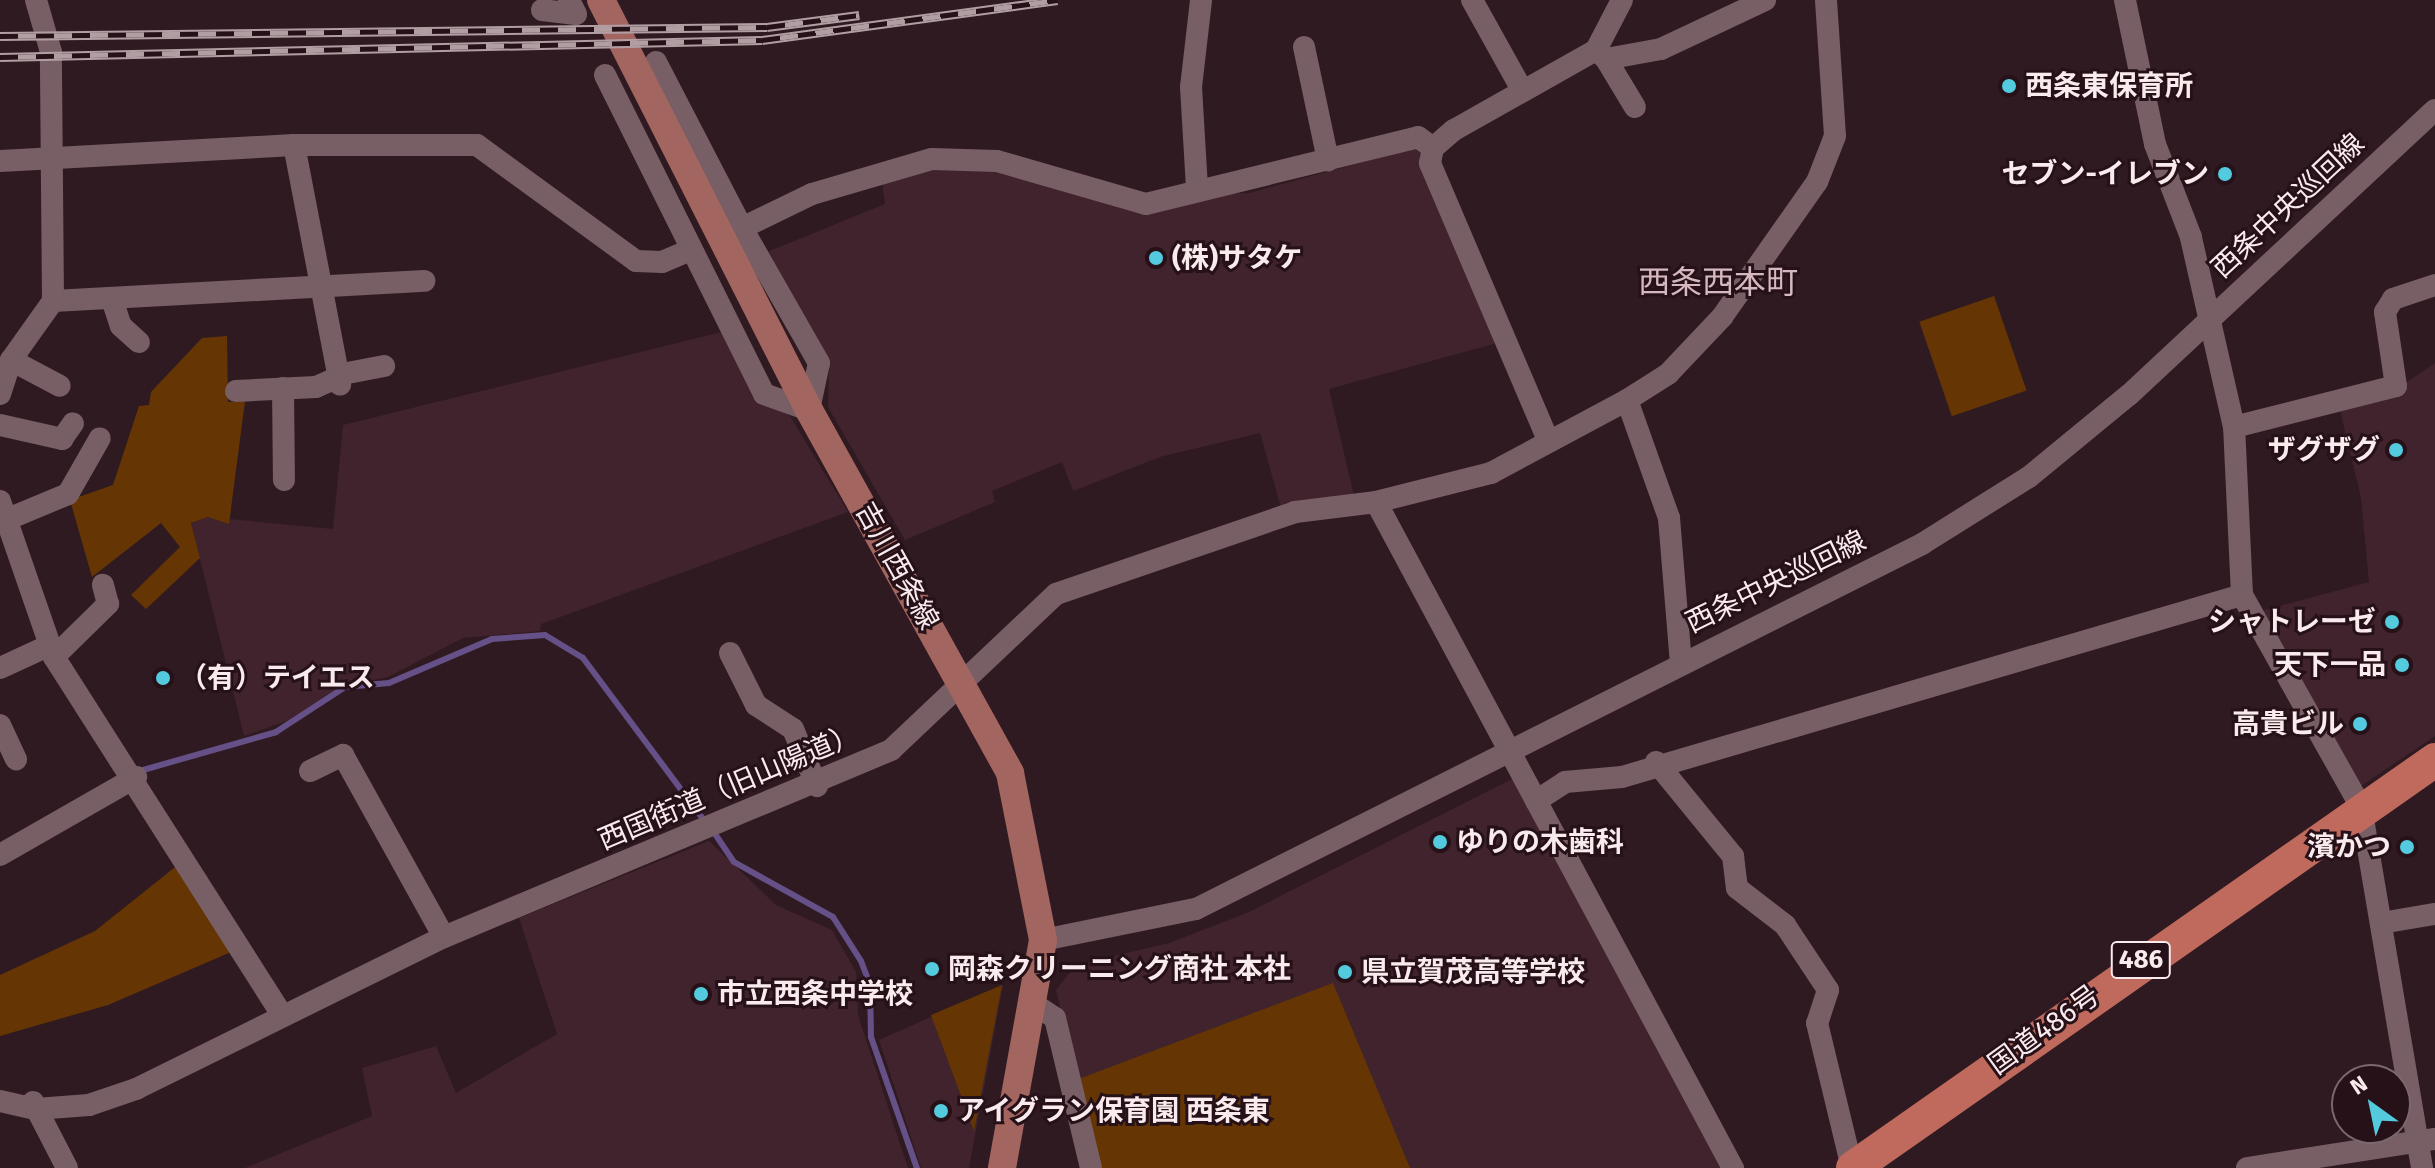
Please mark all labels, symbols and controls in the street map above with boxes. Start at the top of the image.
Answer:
place label: 西条東保育所 [2025,69,2193,103]
marker: 西条東保育所 [2000,77,2018,95]
street label: 西条中央巡回線 [2205,127,2371,285]
place label: セブン-イレブン [2002,157,2209,191]
marker: セブン-イレブン [2216,165,2234,183]
place label: (株)サタケ [1172,241,1302,275]
marker: (株)サタケ [1147,249,1165,267]
district label: 西条西本町 [1638,263,1798,301]
place label: ザグザグ [2268,433,2380,467]
marker: ザグザグ [2387,441,2405,459]
street label: 吉川西条線 [848,497,946,635]
street label: 西条中央巡回線 [1681,524,1871,640]
place label: シャトレーゼ [2208,605,2376,639]
marker: シャトレーゼ [2383,613,2401,631]
place label: 天下一品 [2274,648,2386,682]
marker: 天下一品 [2393,656,2411,674]
place label: （有）テイエス [179,661,375,695]
marker: （有）テイエス [154,669,172,687]
place label: 高貴ビル [2232,707,2344,741]
marker: 高貴ビル [2351,715,2369,733]
street label: 西国街道（旧山陽道） [594,717,864,857]
place label: ゆりの木歯科 [1456,825,1624,859]
place label: 濱かつ [2307,830,2391,864]
marker: ゆりの木歯科 [1431,833,1449,851]
marker: 濱かつ [2398,838,2416,856]
road number: 486 [2109,938,2173,982]
place label: 岡森クリーニング商社 本社 [948,952,1291,986]
place label: 県立賀茂高等学校 [1361,955,1585,989]
marker: 岡森クリーニング商社 本社 [923,960,941,978]
marker: 県立賀茂高等学校 [1336,963,1354,981]
place label: 市立西条中学校 [717,977,913,1011]
street label: 国道486号 [1982,978,2106,1082]
marker: 市立西条中学校 [692,985,710,1003]
north arrow [2331,1064,2411,1144]
text: N [2345,1070,2372,1100]
place label: アイグラン保育園 西条東 [957,1094,1272,1128]
marker: アイグラン保育園 西条東 [932,1102,950,1120]

